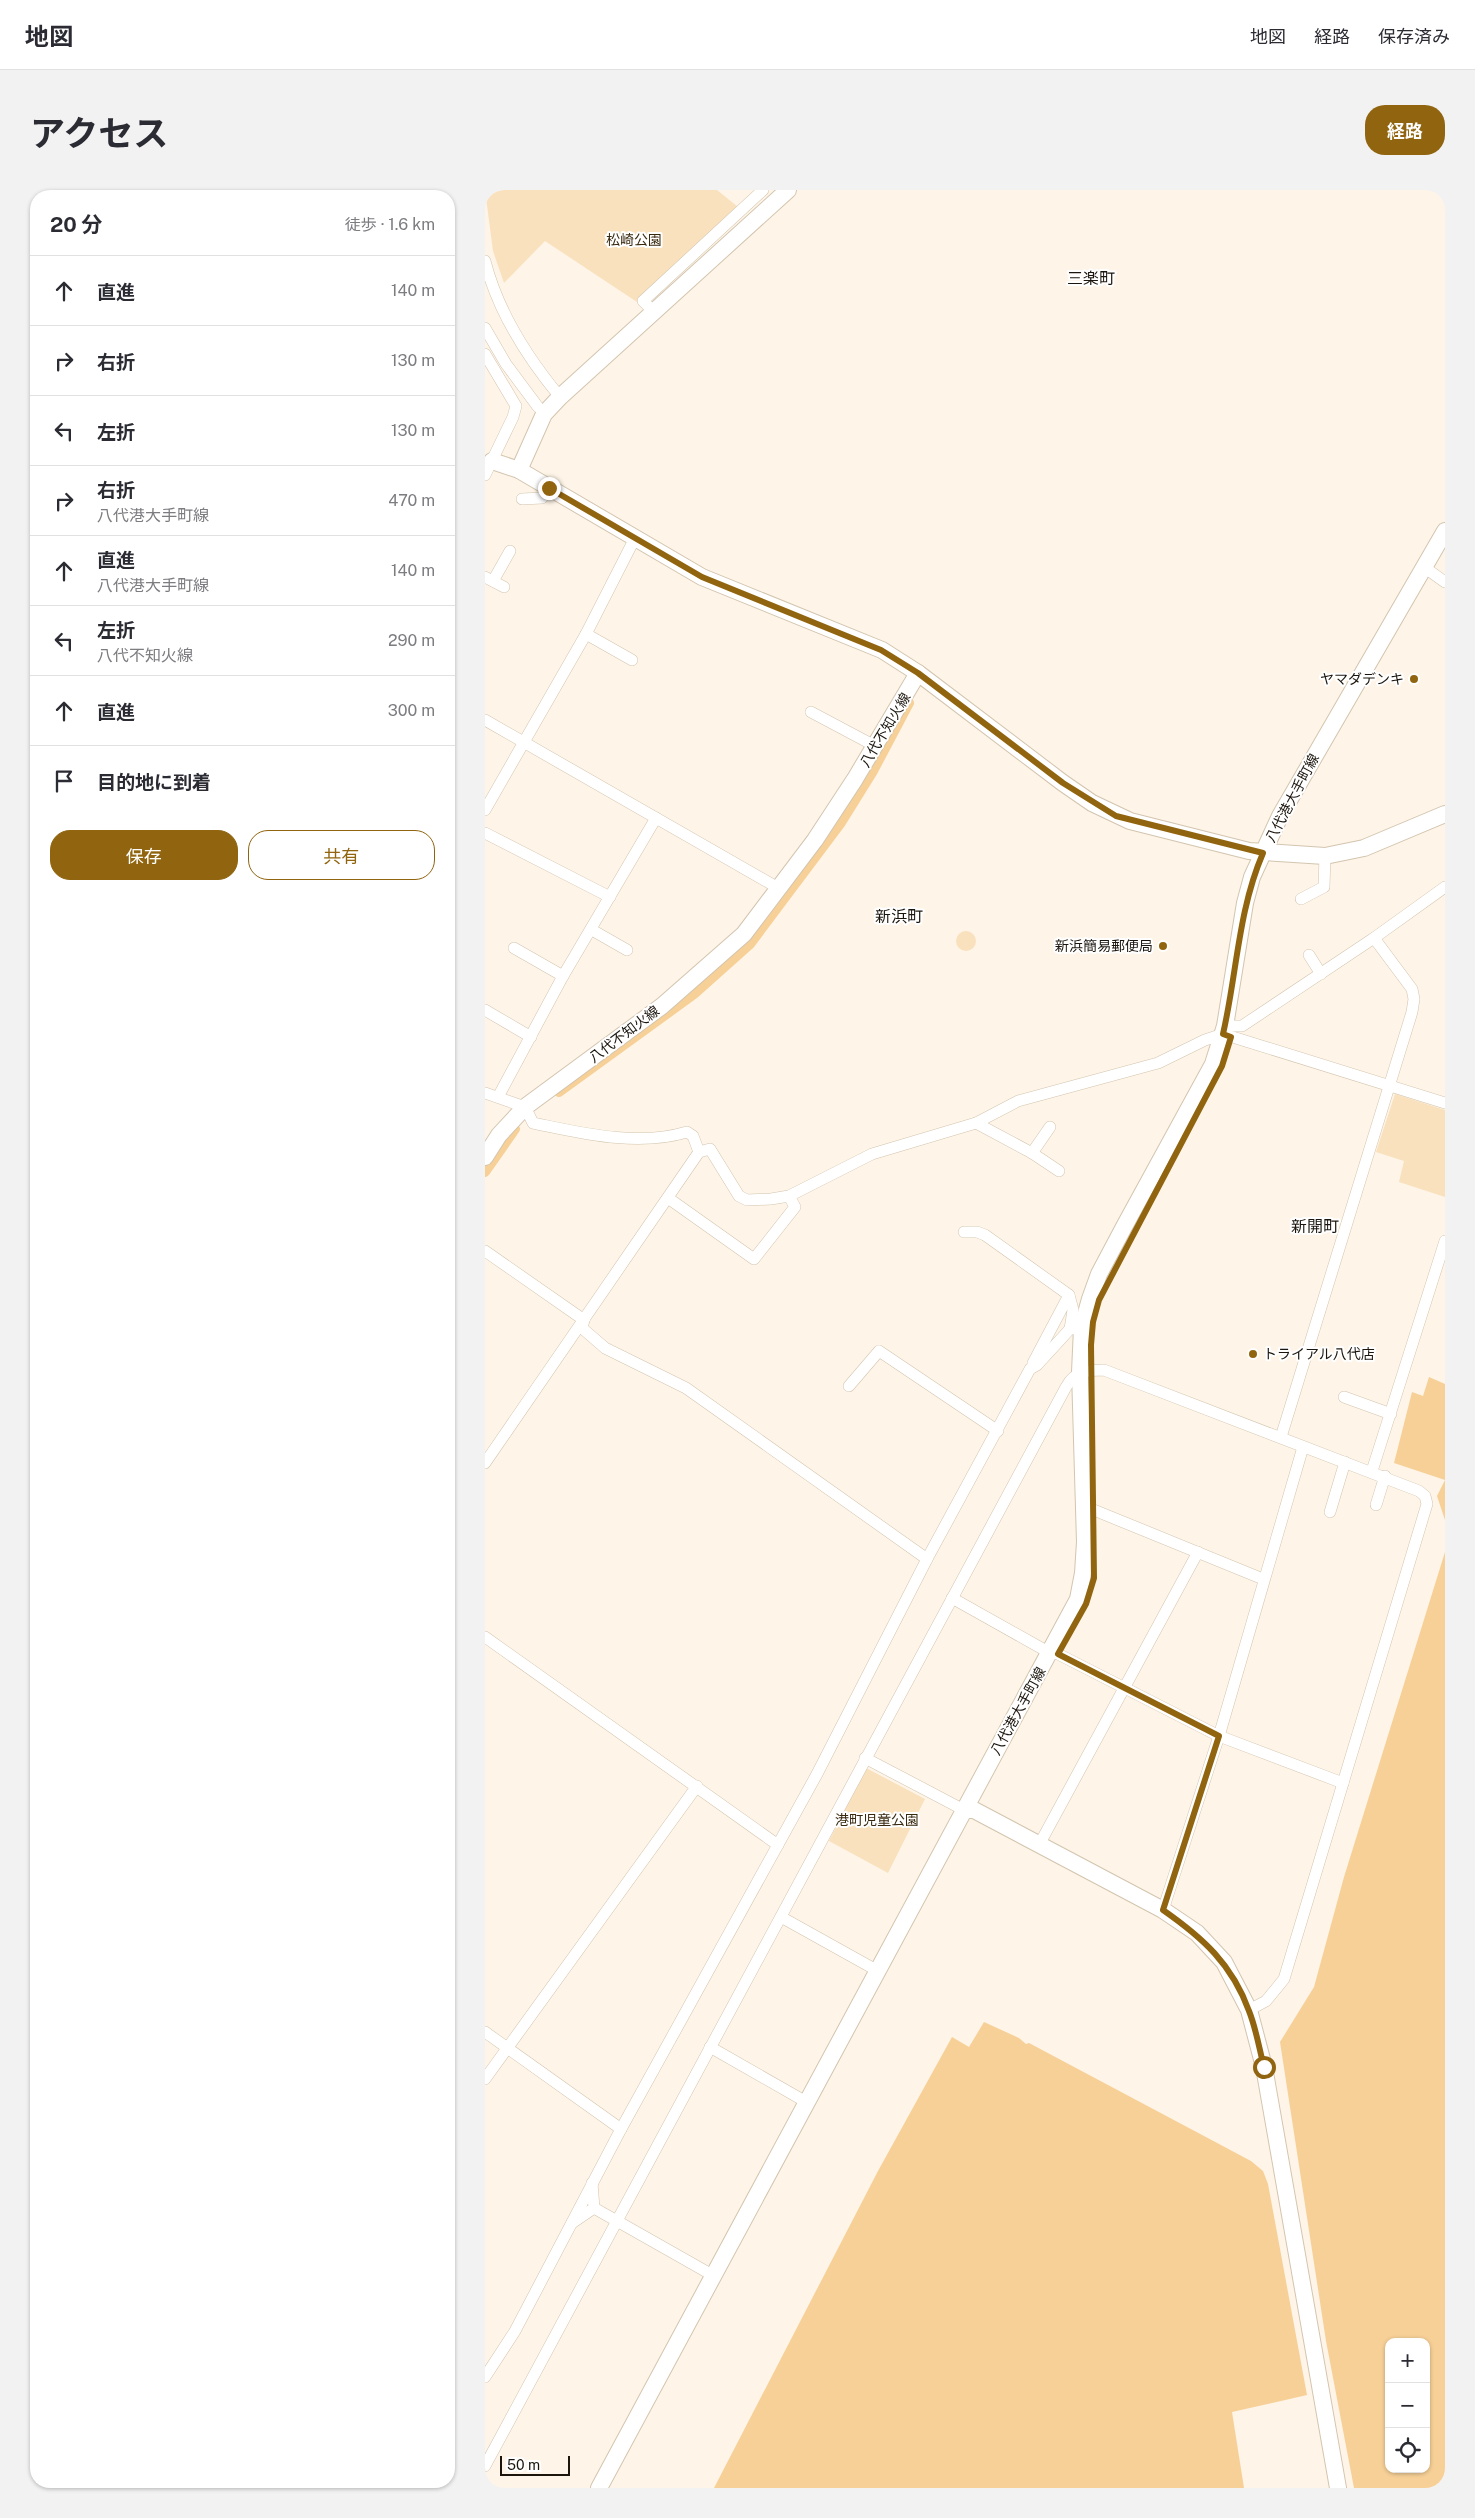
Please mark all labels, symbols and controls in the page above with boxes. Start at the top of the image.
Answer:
text: 地図 [25,22,73,50]
text: 地図 [1250,26,1286,47]
text: 経路 [1314,26,1350,47]
text: 保存済み [1378,26,1450,47]
button: 経路 [1365,105,1445,155]
text: アクセス [30,113,168,154]
text: 20 分 [50,212,103,237]
text: 徒歩 · 1.6 km [345,215,435,234]
park label: 松崎公園 [606,232,662,248]
district label: 三楽町 [1067,269,1115,288]
icon: ahead [50,277,78,305]
text: 直進 [97,281,135,303]
text: 140 m [391,281,435,300]
icon: right [50,347,78,375]
text: 右折 [97,351,135,373]
text: 130 m [391,351,435,370]
icon: left [50,417,78,445]
text: 左折 [97,421,135,443]
text: 130 m [391,421,435,440]
route end [538,477,561,500]
text: 右折 [97,479,135,501]
icon: right [50,487,78,515]
text: 470 m [388,491,435,510]
text: 八代港大手町線 [97,506,209,525]
text: 直進 [97,549,135,571]
icon: ahead [50,557,78,585]
text: 140 m [391,561,435,580]
text: 八代港大手町線 [97,576,209,595]
text: 左折 [97,619,135,641]
icon: left [50,627,78,655]
text: 290 m [388,631,435,650]
text: 八代不知火線 [97,646,193,665]
place label: ヤマダデンキ [1320,671,1404,687]
marker: ヤマダデンキ [1408,673,1420,685]
street label: 八代不知火線 [857,690,913,770]
icon: ahead [50,697,78,725]
text: 直進 [97,701,135,723]
text: 300 m [388,701,435,720]
street label: 八代港大手町線 [1262,751,1322,845]
icon: arrive [50,767,78,795]
text: 目的地に到着 [97,771,211,793]
button: 保存 [50,830,238,880]
button: 共有 [248,830,435,880]
district label: 新浜町 [875,907,923,926]
place label: 新浜簡易郵便局 [1055,938,1153,954]
marker: 新浜簡易郵便局 [1157,940,1169,952]
street label: 八代不知火線 [586,1002,662,1066]
district label: 新開町 [1291,1217,1339,1236]
place label: トライアル八代店 [1263,1346,1375,1362]
marker: トライアル八代店 [1247,1348,1259,1360]
street label: 八代港大手町線 [987,1664,1049,1758]
park label: 港町児童公園 [835,1812,919,1828]
route start [1253,2056,1276,2079]
map controls [1385,2338,1430,2473]
button: + [1385,2338,1430,2383]
button: − [1385,2383,1430,2428]
button: locate [1385,2428,1430,2473]
scale bar [500,2453,570,2476]
text: 50 m [507,2457,540,2473]

